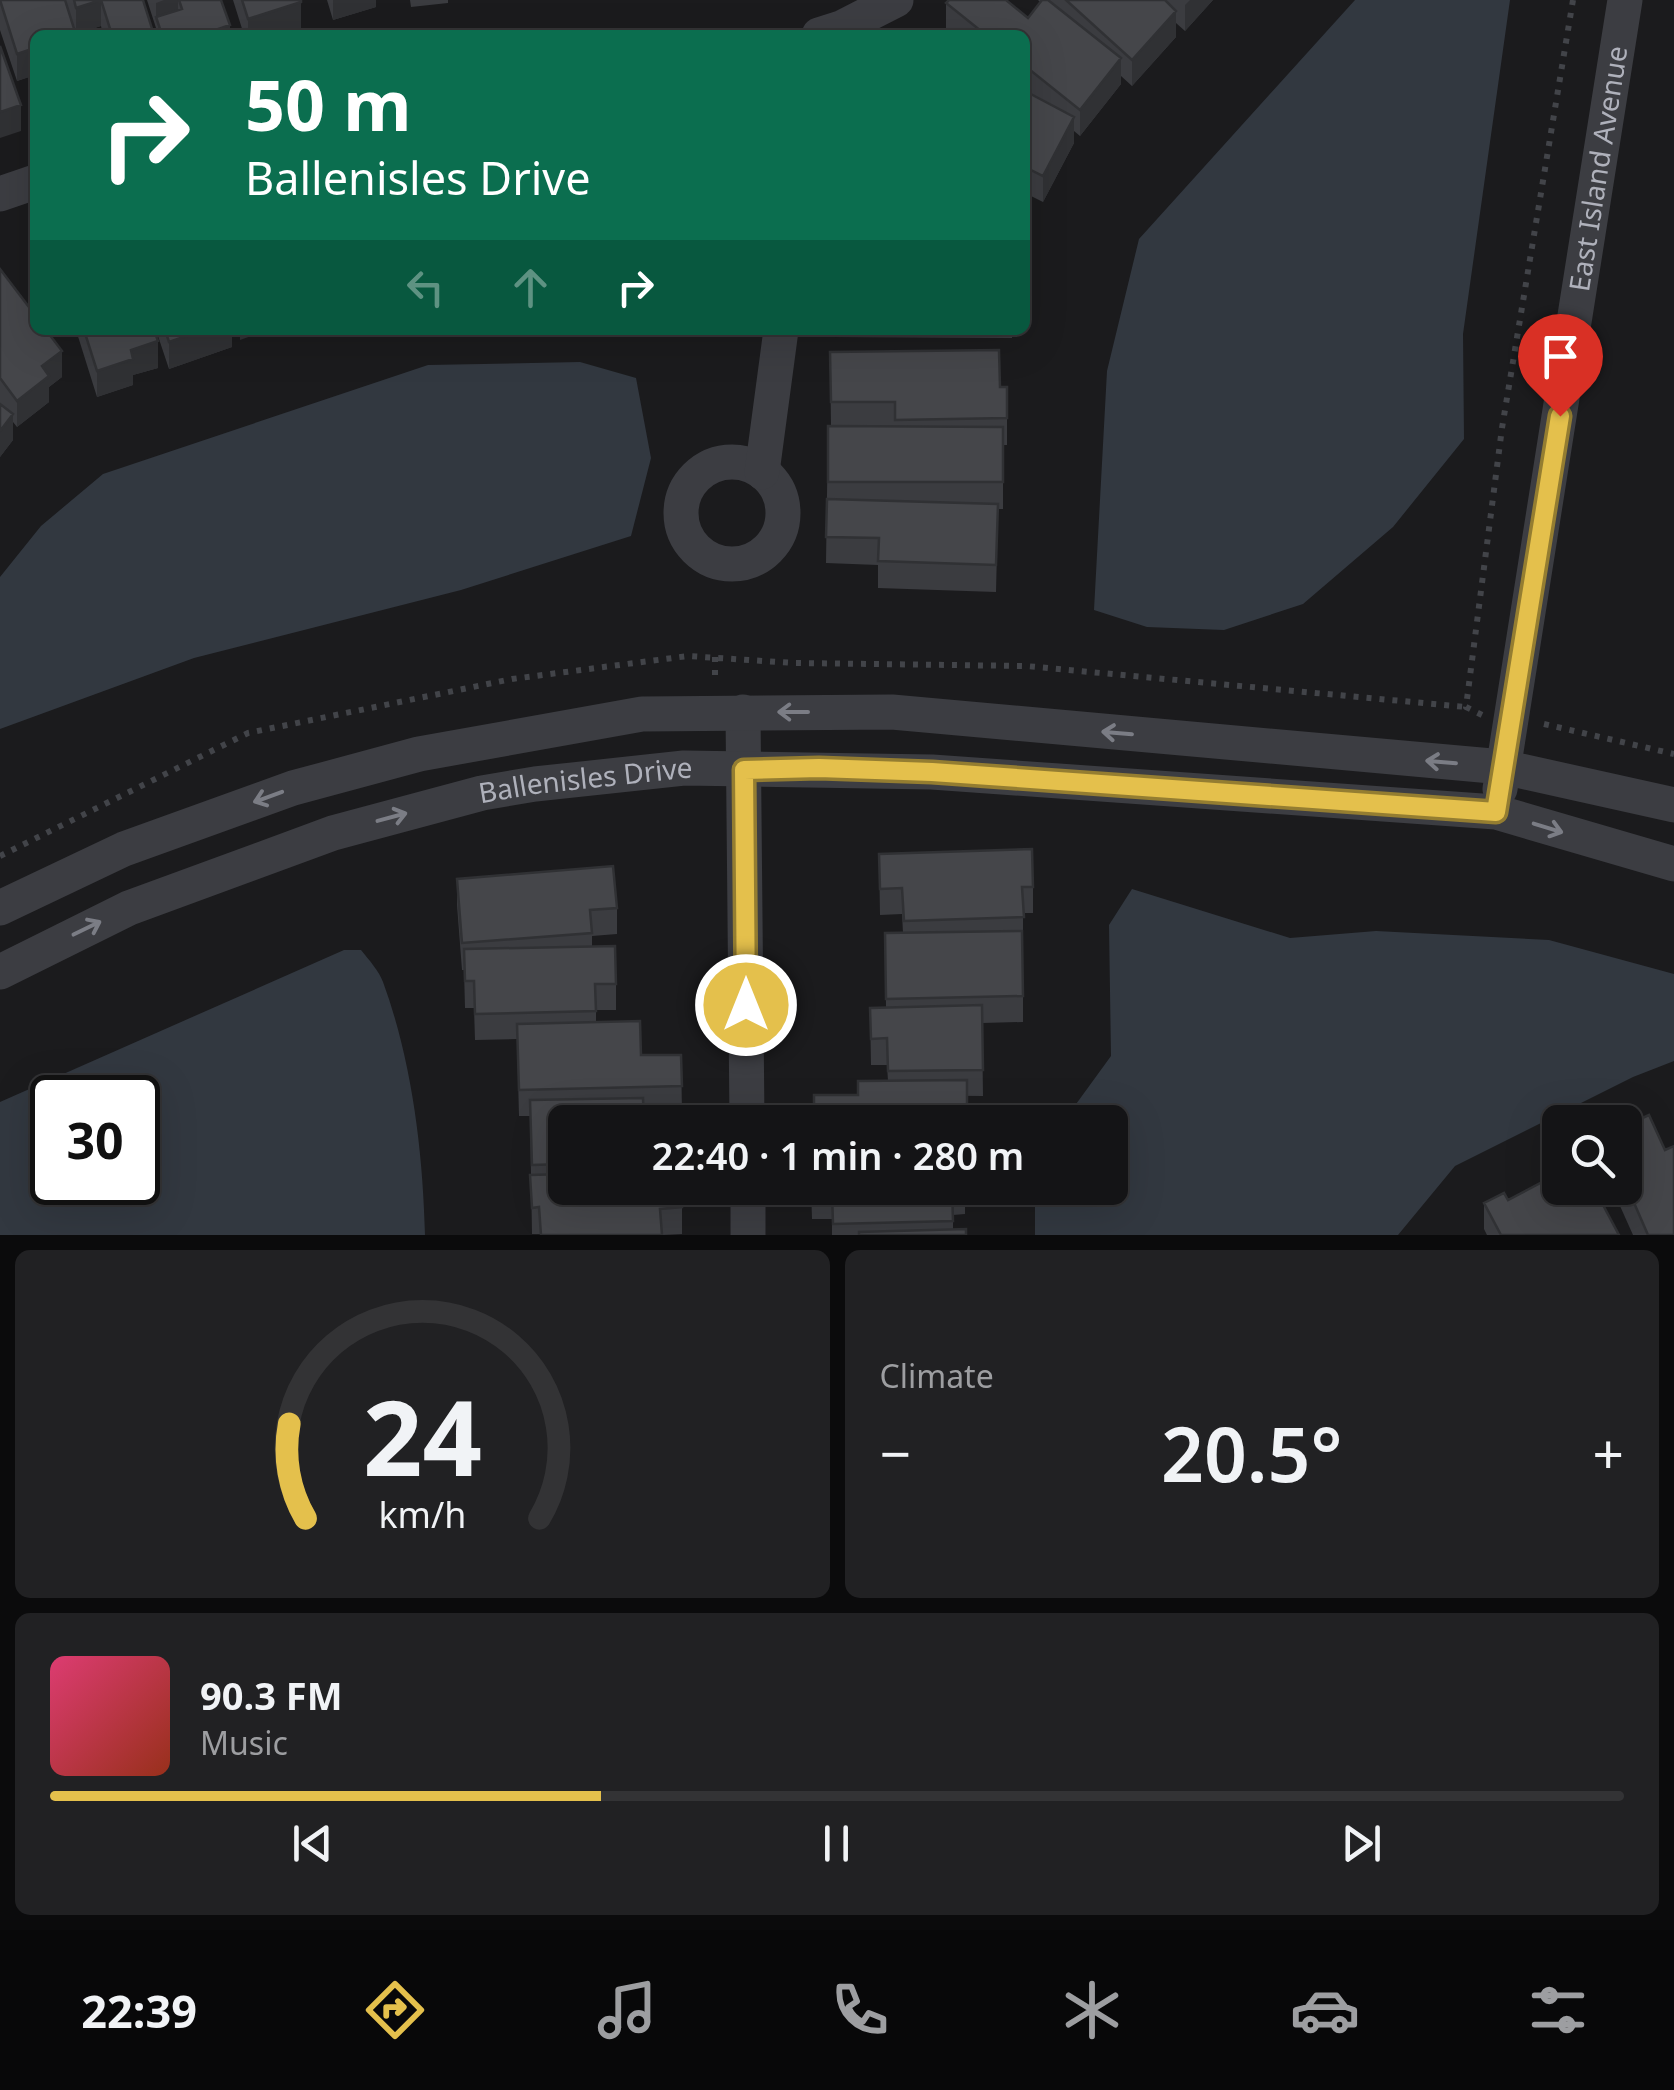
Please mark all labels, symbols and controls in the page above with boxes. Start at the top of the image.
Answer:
street label: East Island Avenue [1559,43,1635,294]
text: 50 m [245,56,412,152]
icon: right [80,70,210,200]
text: Ballenisles Drive [245,147,591,208]
icon: left [398,260,453,315]
icon: ahead [503,260,558,315]
icon: right [608,260,663,315]
pin [1518,314,1603,417]
icon: arrive [1533,329,1588,384]
one-way arrow [778,702,810,722]
one-way arrow [1102,723,1134,742]
street label: Ballenisles Drive [475,748,693,811]
one-way arrow [1425,753,1457,772]
one-way arrow [253,789,284,807]
one-way arrow [376,807,407,826]
one-way arrow [1532,820,1563,838]
one-way arrow [72,918,101,937]
position arrow [694,953,798,1057]
speed limit sign: 30 [30,1075,160,1205]
map controls [1542,1105,1642,1205]
button: search [1542,1105,1642,1205]
text: 22:40 · 1 min · 280 m [652,1129,1024,1181]
text: Climate [880,1354,994,1397]
text: 24 [363,1365,482,1506]
text: 20.5° [1161,1402,1342,1504]
text: − [880,1415,911,1490]
text: + [1593,1415,1624,1490]
text: km/h [378,1490,466,1538]
text: 90.3 FM [200,1669,342,1721]
text: Music [200,1721,288,1764]
icon: previous [285,1816,340,1871]
icon: pause [809,1816,864,1871]
icon: next [1334,1816,1389,1871]
icon: directions [360,1975,430,2045]
icon: music [592,1975,662,2045]
icon: phone [825,1975,895,2045]
icon: climate [1057,1975,1127,2045]
icon: car [1290,1975,1360,2045]
icon: filters [1523,1975,1593,2045]
text: 22:39 [81,1980,197,2041]

